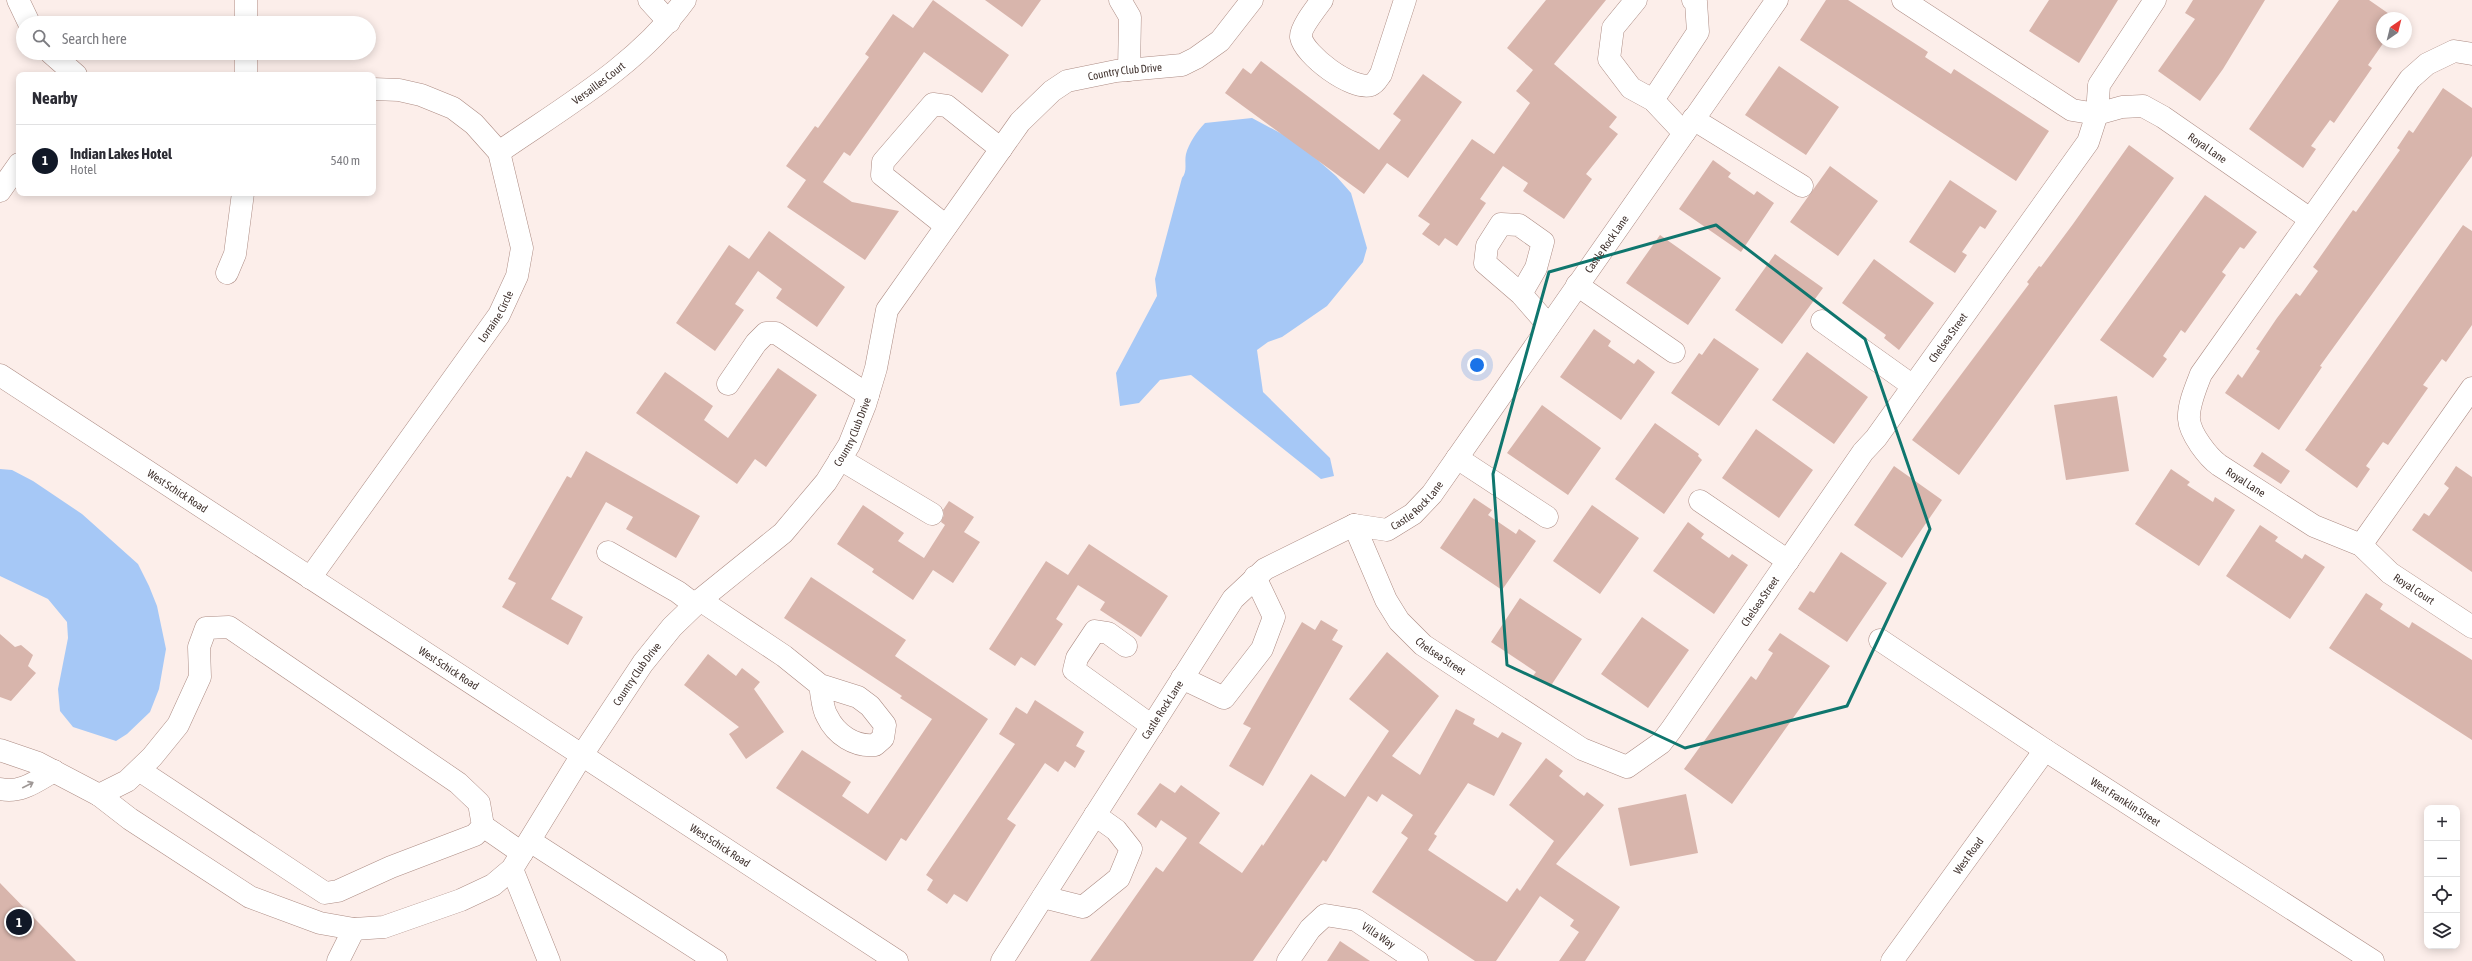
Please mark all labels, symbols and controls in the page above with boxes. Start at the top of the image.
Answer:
north arrow [2376,12,2412,48]
search box [16,16,376,60]
icon: search [30,27,52,49]
text: Search here [62,30,127,47]
street label: Versailles Court [570,60,627,107]
street label: Country Club Drive [1087,61,1162,83]
text: Nearby [32,88,78,108]
street label: Royal Lane [2186,130,2229,165]
text: Indian Lakes Hotel [70,145,172,162]
text: 1 [42,153,48,168]
text: 540 m [331,153,360,168]
text: Hotel [70,162,97,177]
street label: Castle Rock Lane [1582,213,1631,275]
street label: Lorraine Circle [476,289,515,344]
street label: Chelsea Street [1926,311,1970,365]
your location [1467,355,1487,375]
street label: Country Club Drive [831,396,873,469]
street label: Royal Lane [2224,465,2268,499]
street label: West Schick Road [145,467,210,515]
street label: Castle Rock Lane [1388,479,1445,532]
street label: Royal Court [2391,571,2437,607]
street label: Chelsea Street [1738,574,1781,629]
street label: Chelsea Street [1413,635,1468,677]
street label: Country Club Drive [610,640,663,708]
street label: West Schick Road [416,644,481,692]
street label: Castle Rock Lane [1139,678,1185,741]
street label: West Franklin Street [2088,775,2162,829]
one-way arrow [22,781,34,789]
map controls [2424,805,2460,949]
button: + [2424,805,2460,841]
street label: West Schick Road [688,821,752,869]
street label: West Road [1951,835,1986,876]
button: − [2424,841,2460,877]
button: locate [2424,877,2460,913]
pin: 1 [6,907,32,937]
button: layers [2424,913,2460,949]
street label: Villa Way [1360,920,1398,951]

